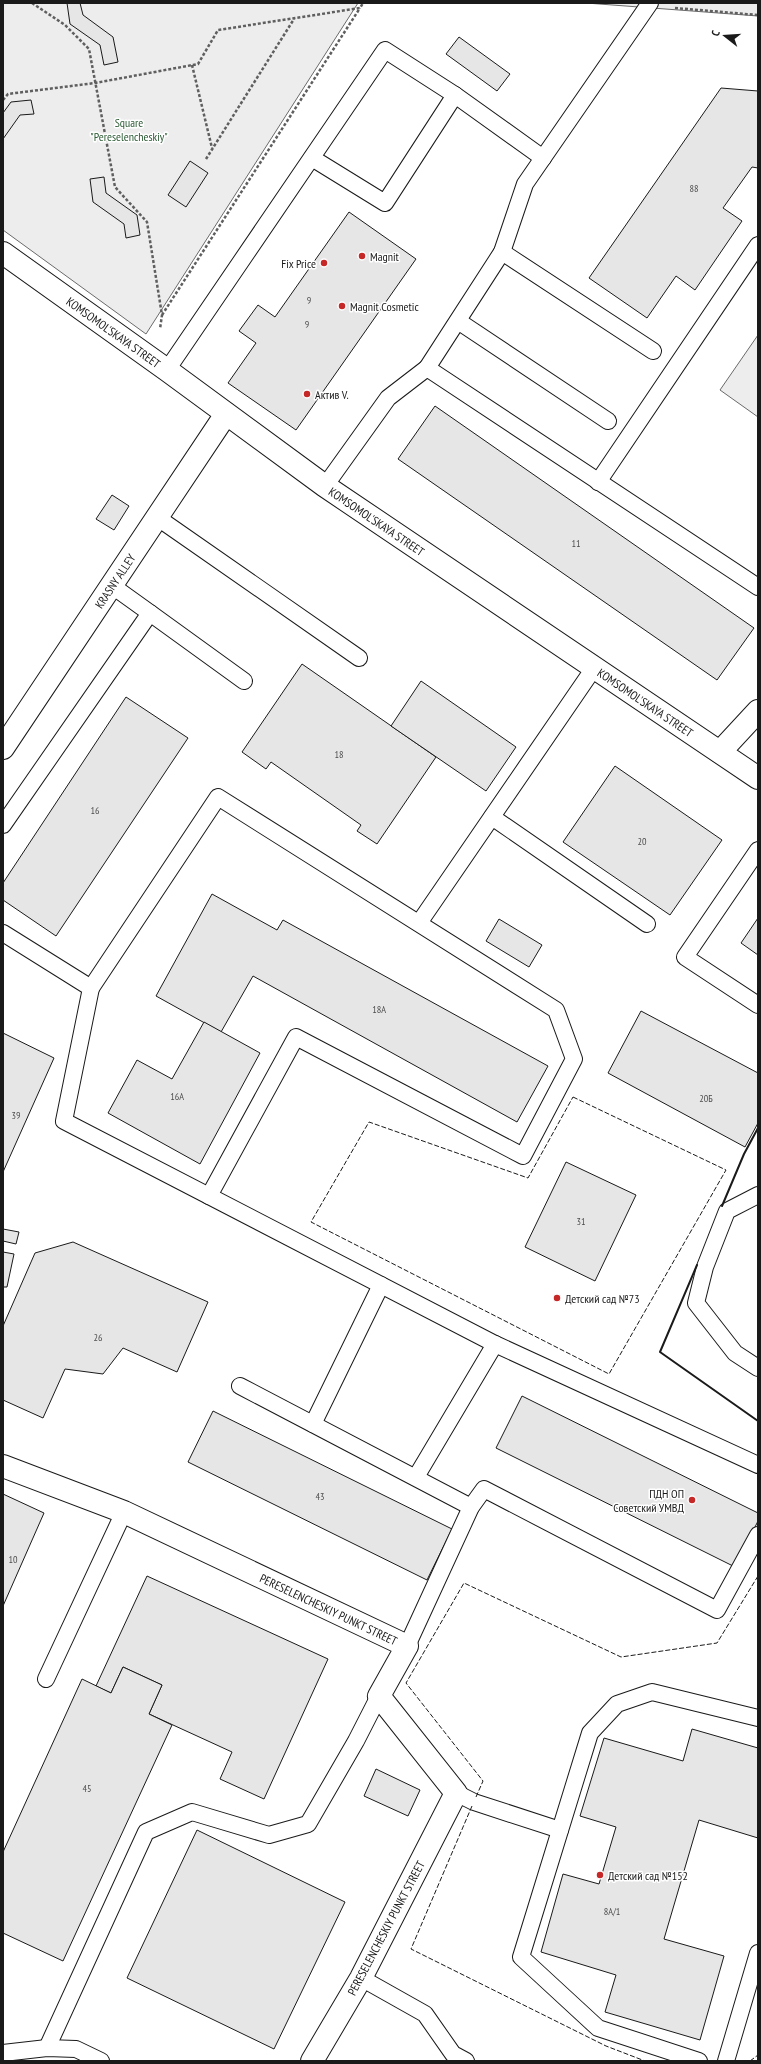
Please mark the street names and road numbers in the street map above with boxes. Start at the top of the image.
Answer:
street label: KOMSOMOL'SKAYA STREET [64,293,164,371]
street label: KOMSOMOL'SKAYA STREET [326,483,428,559]
street label: KRASNY ALLEY [91,550,138,611]
street label: KOMSOMOL'SKAYA STREET [595,665,697,740]
street label: PERESELENCHESKIY PUNKT STREET [258,1570,400,1648]
street label: PERESELENCHESKIY PUNKT STREET [344,1858,428,1998]

